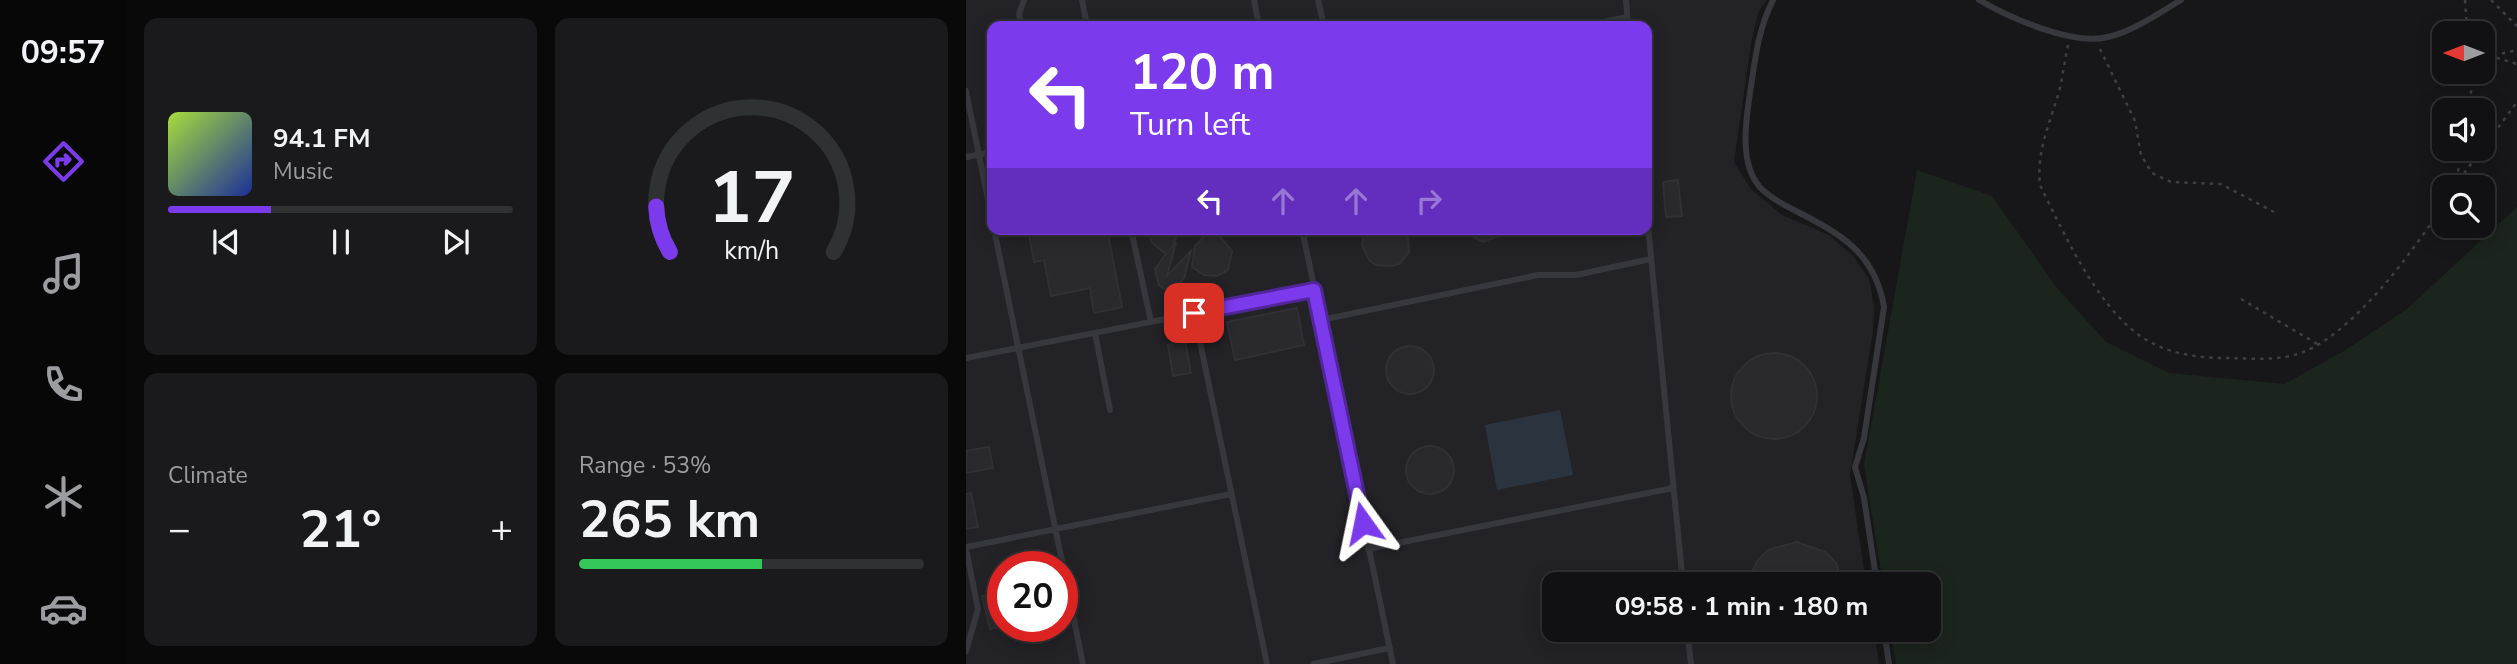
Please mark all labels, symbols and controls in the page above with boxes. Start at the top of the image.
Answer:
north arrow [2432,21,2496,84]
map controls [2432,21,2495,238]
text: 09:57 [21,31,105,74]
text: 120 m [1130,39,1274,106]
icon: left [1015,49,1106,140]
button: sound [2432,98,2495,161]
text: Turn left [1130,103,1250,146]
text: 94.1 FM [273,121,370,156]
icon: directions [39,137,88,186]
text: 17 [708,149,795,249]
text: Music [273,156,333,187]
button: search [2432,175,2495,238]
icon: left [1191,182,1229,220]
icon: ahead [1264,182,1302,220]
icon: ahead [1337,182,1375,220]
icon: right [1410,182,1448,220]
icon: previous [207,223,245,261]
icon: pause [322,223,360,261]
icon: next [437,223,475,261]
text: km/h [724,234,779,268]
icon: music [39,249,88,298]
pin [1164,283,1224,343]
icon: arrive [1175,294,1213,332]
icon: phone [39,360,88,409]
text: Range · 53% [579,450,711,481]
text: Climate [168,460,248,491]
icon: climate [39,472,88,521]
text: 265 km [579,484,760,555]
position arrow [1326,486,1400,560]
text: 21° [299,494,382,565]
text: − [168,504,191,555]
text: + [490,504,513,555]
speed limit sign: 20 [987,551,1078,642]
icon: car [39,584,88,633]
text: 09:58 · 1 min · 180 m [1615,589,1868,624]

